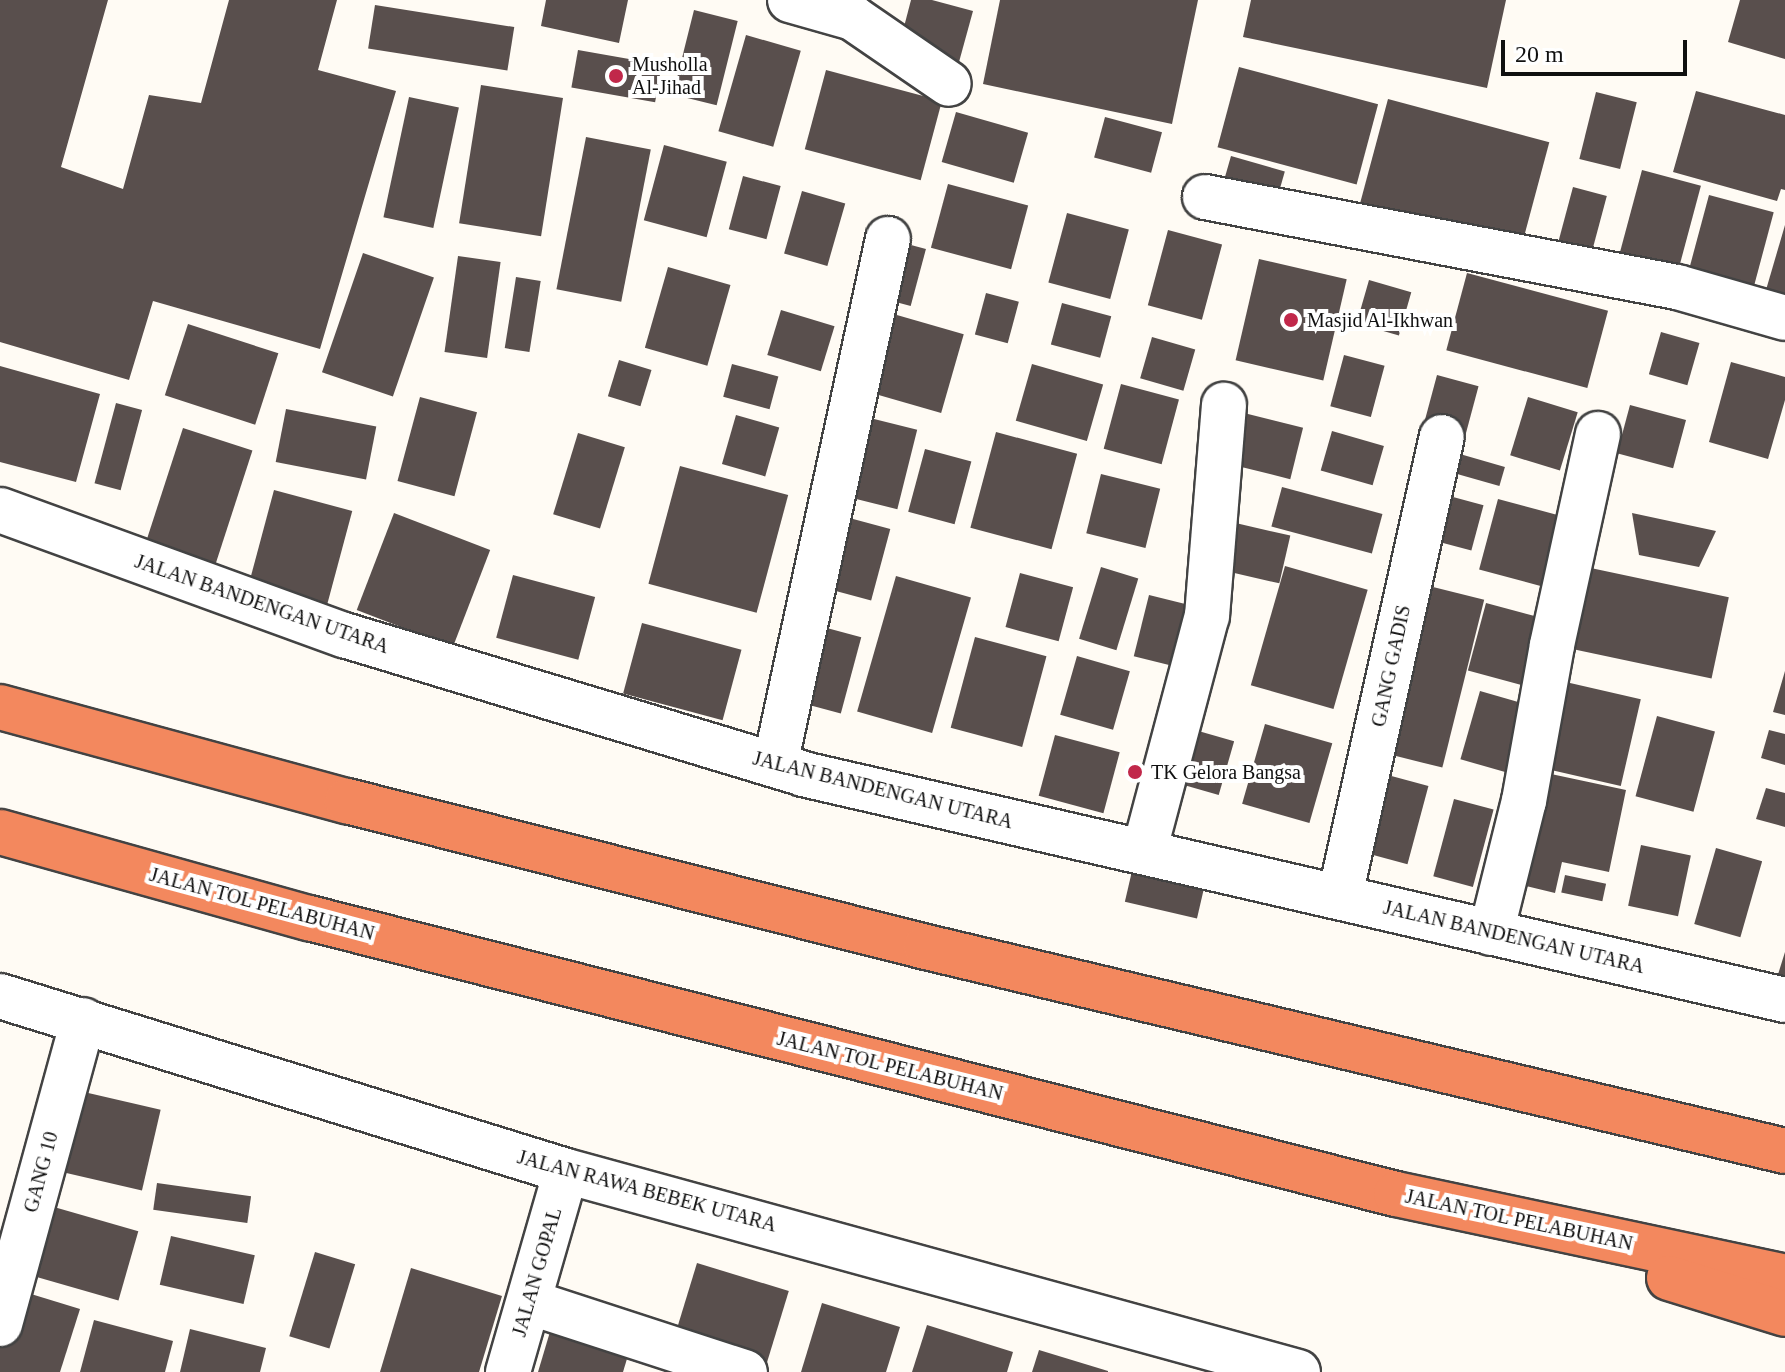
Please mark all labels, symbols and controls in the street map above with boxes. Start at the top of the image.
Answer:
scale bar [1505,24,1691,74]
text: 20 m [1515,41,1564,67]
place label: Musholla Al-Jihad [632,52,708,99]
marker: Musholla Al-Jihad [607,67,625,85]
place label: Masjid Al-Ikhwan [1307,308,1454,332]
marker: Masjid Al-Ikhwan [1282,311,1300,329]
street label: JALAN BANDENGAN UTARA [132,549,392,659]
street label: GANG GADIS [1366,603,1416,729]
street label: JALAN BANDENGAN UTARA [750,746,1016,834]
place label: TK Gelora Bangsa [1151,760,1301,784]
marker: TK Gelora Bangsa [1126,763,1144,781]
street label: JALAN TOL PELABUHAN [146,862,378,946]
street label: JALAN BANDENGAN UTARA [1381,895,1647,979]
street label: JALAN TOL PELABUHAN [774,1026,1006,1106]
street label: GANG 10 [19,1129,63,1215]
street label: JALAN RAWA BEBEK UTARA [514,1145,780,1237]
street label: JALAN TOL PELABUHAN [1403,1184,1635,1256]
street label: JALAN GOPAL [507,1205,567,1339]

